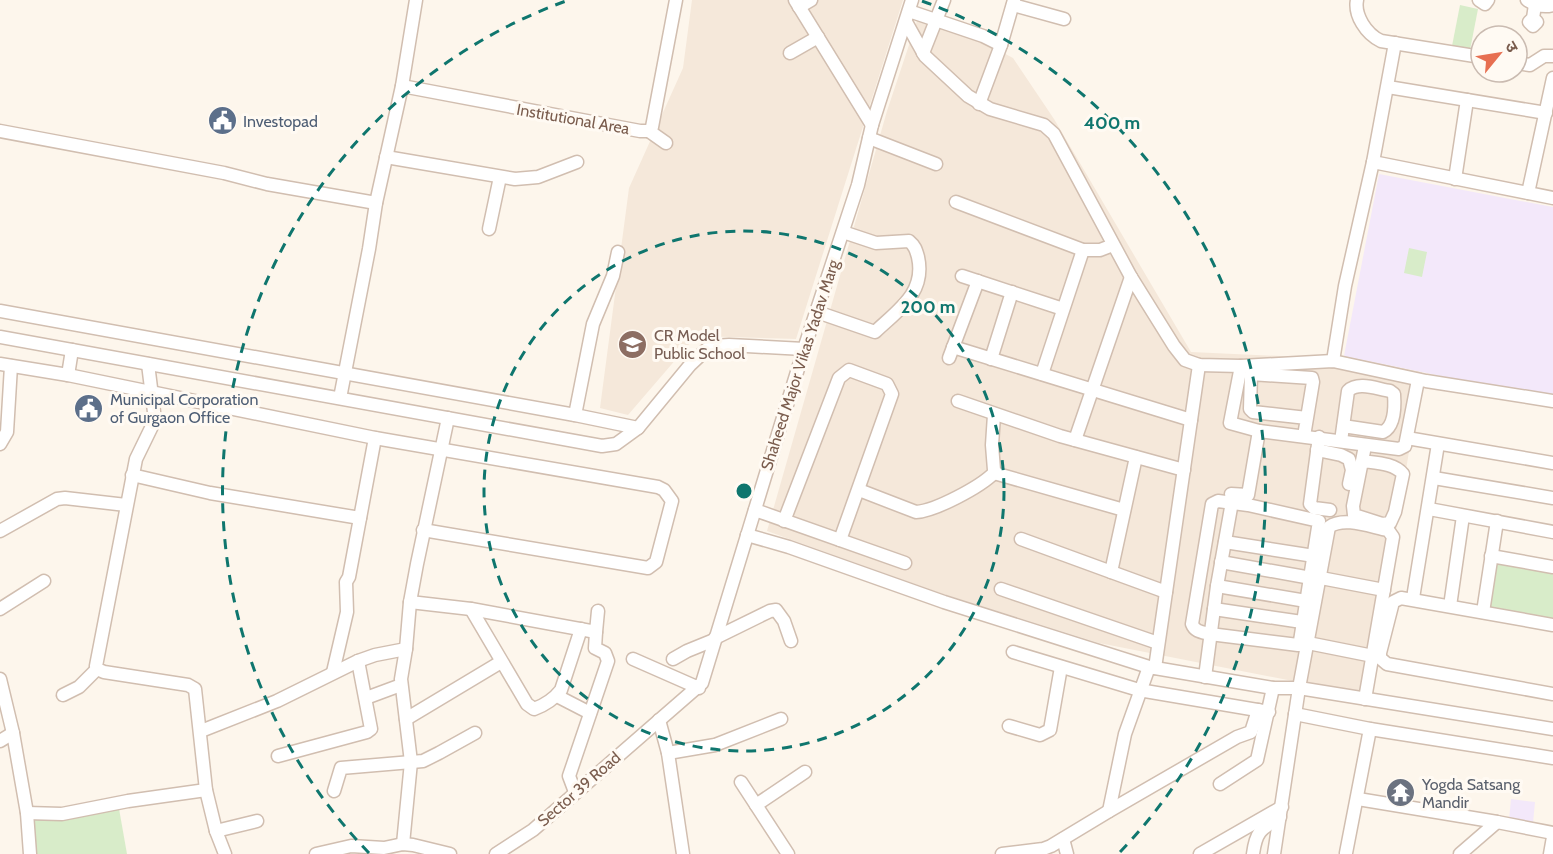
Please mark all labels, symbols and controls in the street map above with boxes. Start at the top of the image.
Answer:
north arrow [1469,24,1529,84]
text: उ [1501,38,1522,56]
street label: Institutional Area [515,100,631,138]
public building icon: Investopad [206,105,238,137]
place label: Investopad [243,112,318,131]
text: 400 m [1084,112,1140,134]
street label: Shaheed Major Vikas Yadav Marg [757,256,843,473]
text: 200 m [901,296,955,318]
place label: CR Model Public School [654,326,745,363]
school or university icon: CR Model Public School [617,328,649,360]
place label: Municipal Corporation of Gurgaon Office [110,390,258,427]
public building icon: Municipal Corporation of Gurgaon Office [73,392,105,424]
centre of rings [734,481,754,501]
street label: Sector 39 Road [534,748,624,830]
place label: Yogda Satsang Mandir [1421,775,1521,812]
temple icon: Yogda Satsang Mandir [1385,777,1417,809]

